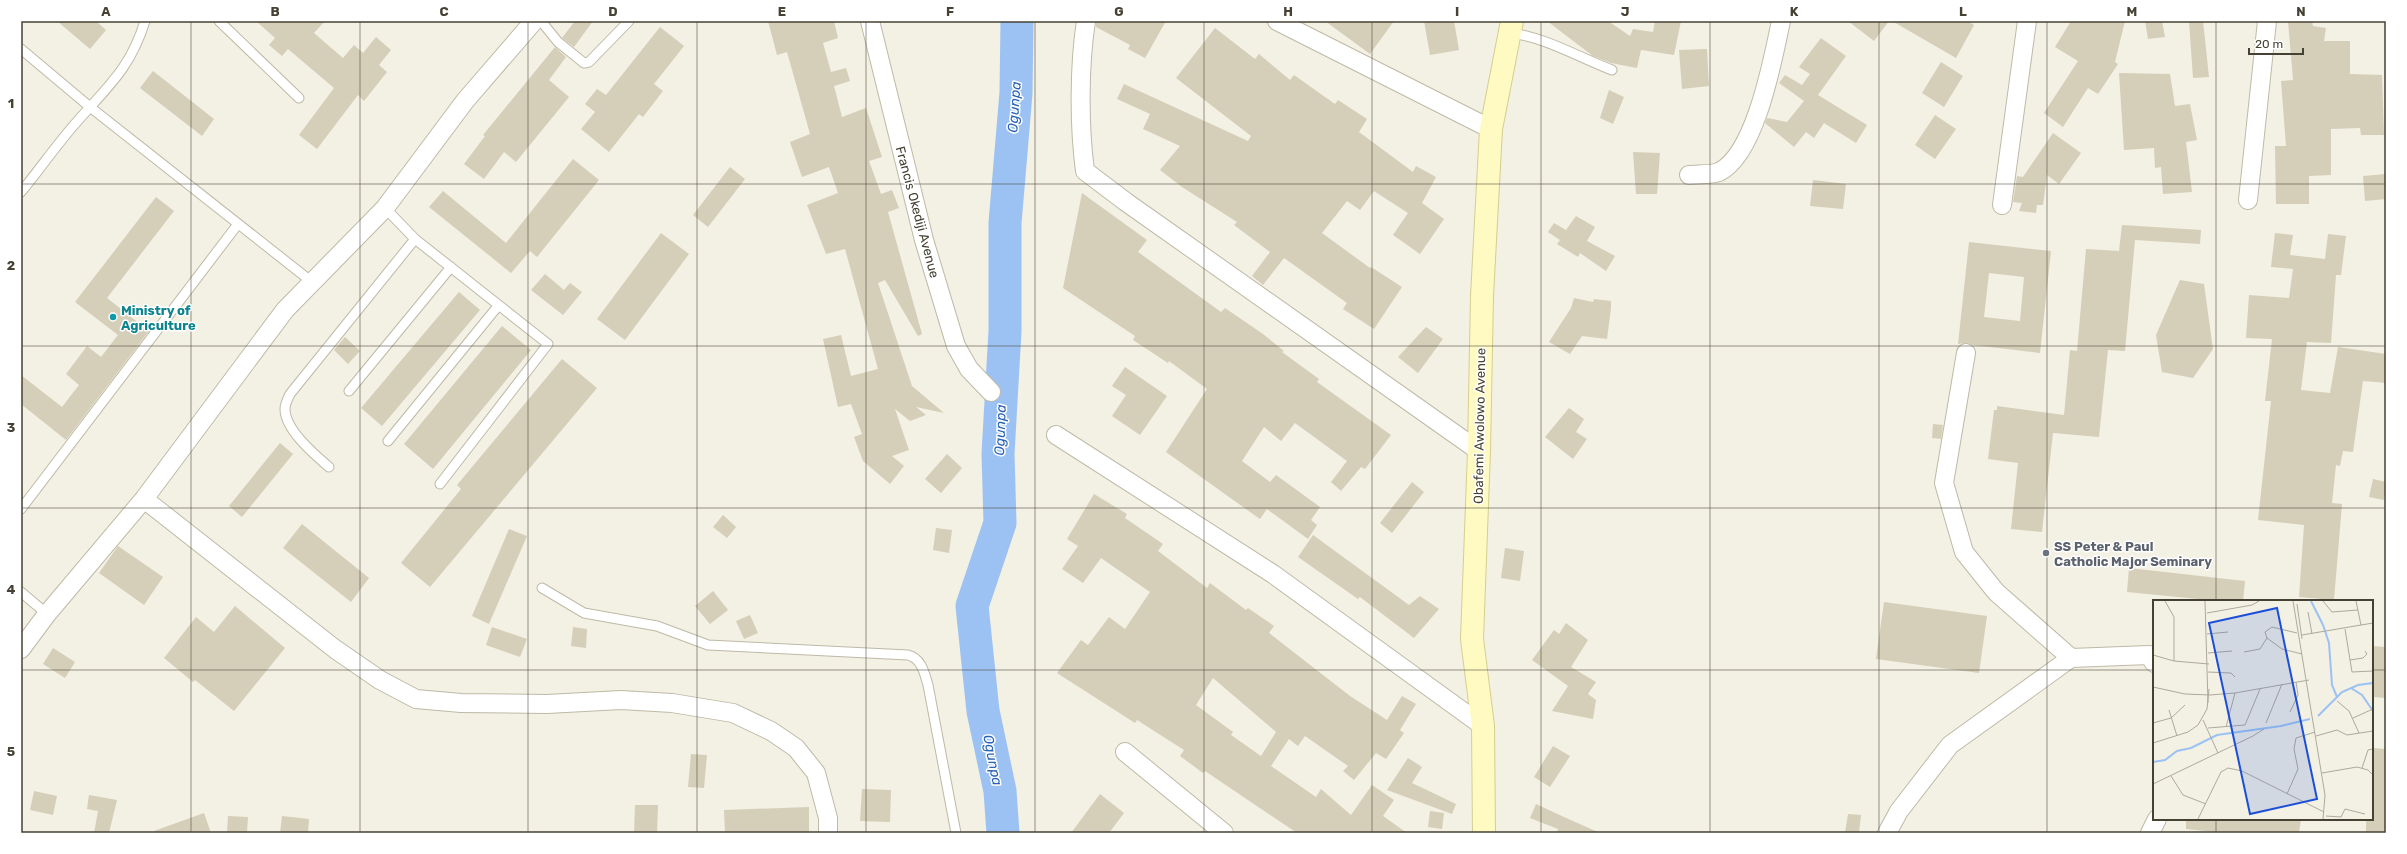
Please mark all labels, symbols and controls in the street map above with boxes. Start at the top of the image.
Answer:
text: A [101,4,111,19]
text: B [270,4,280,19]
text: C [439,4,449,19]
text: D [608,4,618,19]
text: E [778,4,786,19]
text: F [946,4,954,19]
text: G [1114,4,1124,19]
text: H [1283,4,1293,19]
text: I [1455,4,1459,19]
text: J [1621,4,1629,19]
text: K [1790,4,1799,19]
text: L [1959,4,1967,19]
text: M [2127,4,2137,19]
text: N [2296,4,2306,19]
scale bar [2249,30,2303,56]
text: 20 m [2255,37,2283,51]
water label: Ogunpa [1004,81,1025,133]
text: 1 [8,96,14,111]
street label: Francis Okediji Avenue [893,145,942,280]
text: 2 [7,258,15,273]
place label: Ministry of Agriculture [121,303,196,333]
marker: Ministry of Agriculture [108,312,118,322]
street label: Obafemi Awolowo Avenue [1471,348,1488,504]
water label: Ogunpa [991,404,1010,456]
text: 3 [7,420,16,435]
place label: SS Peter & Paul Catholic Major Seminary [2054,539,2212,569]
marker: SS Peter & Paul Catholic Major Seminary [2041,548,2051,558]
text: 4 [7,582,16,597]
inset map [2153,600,2373,820]
water label: Ogunpa [979,733,1006,787]
text: 5 [7,744,15,759]

